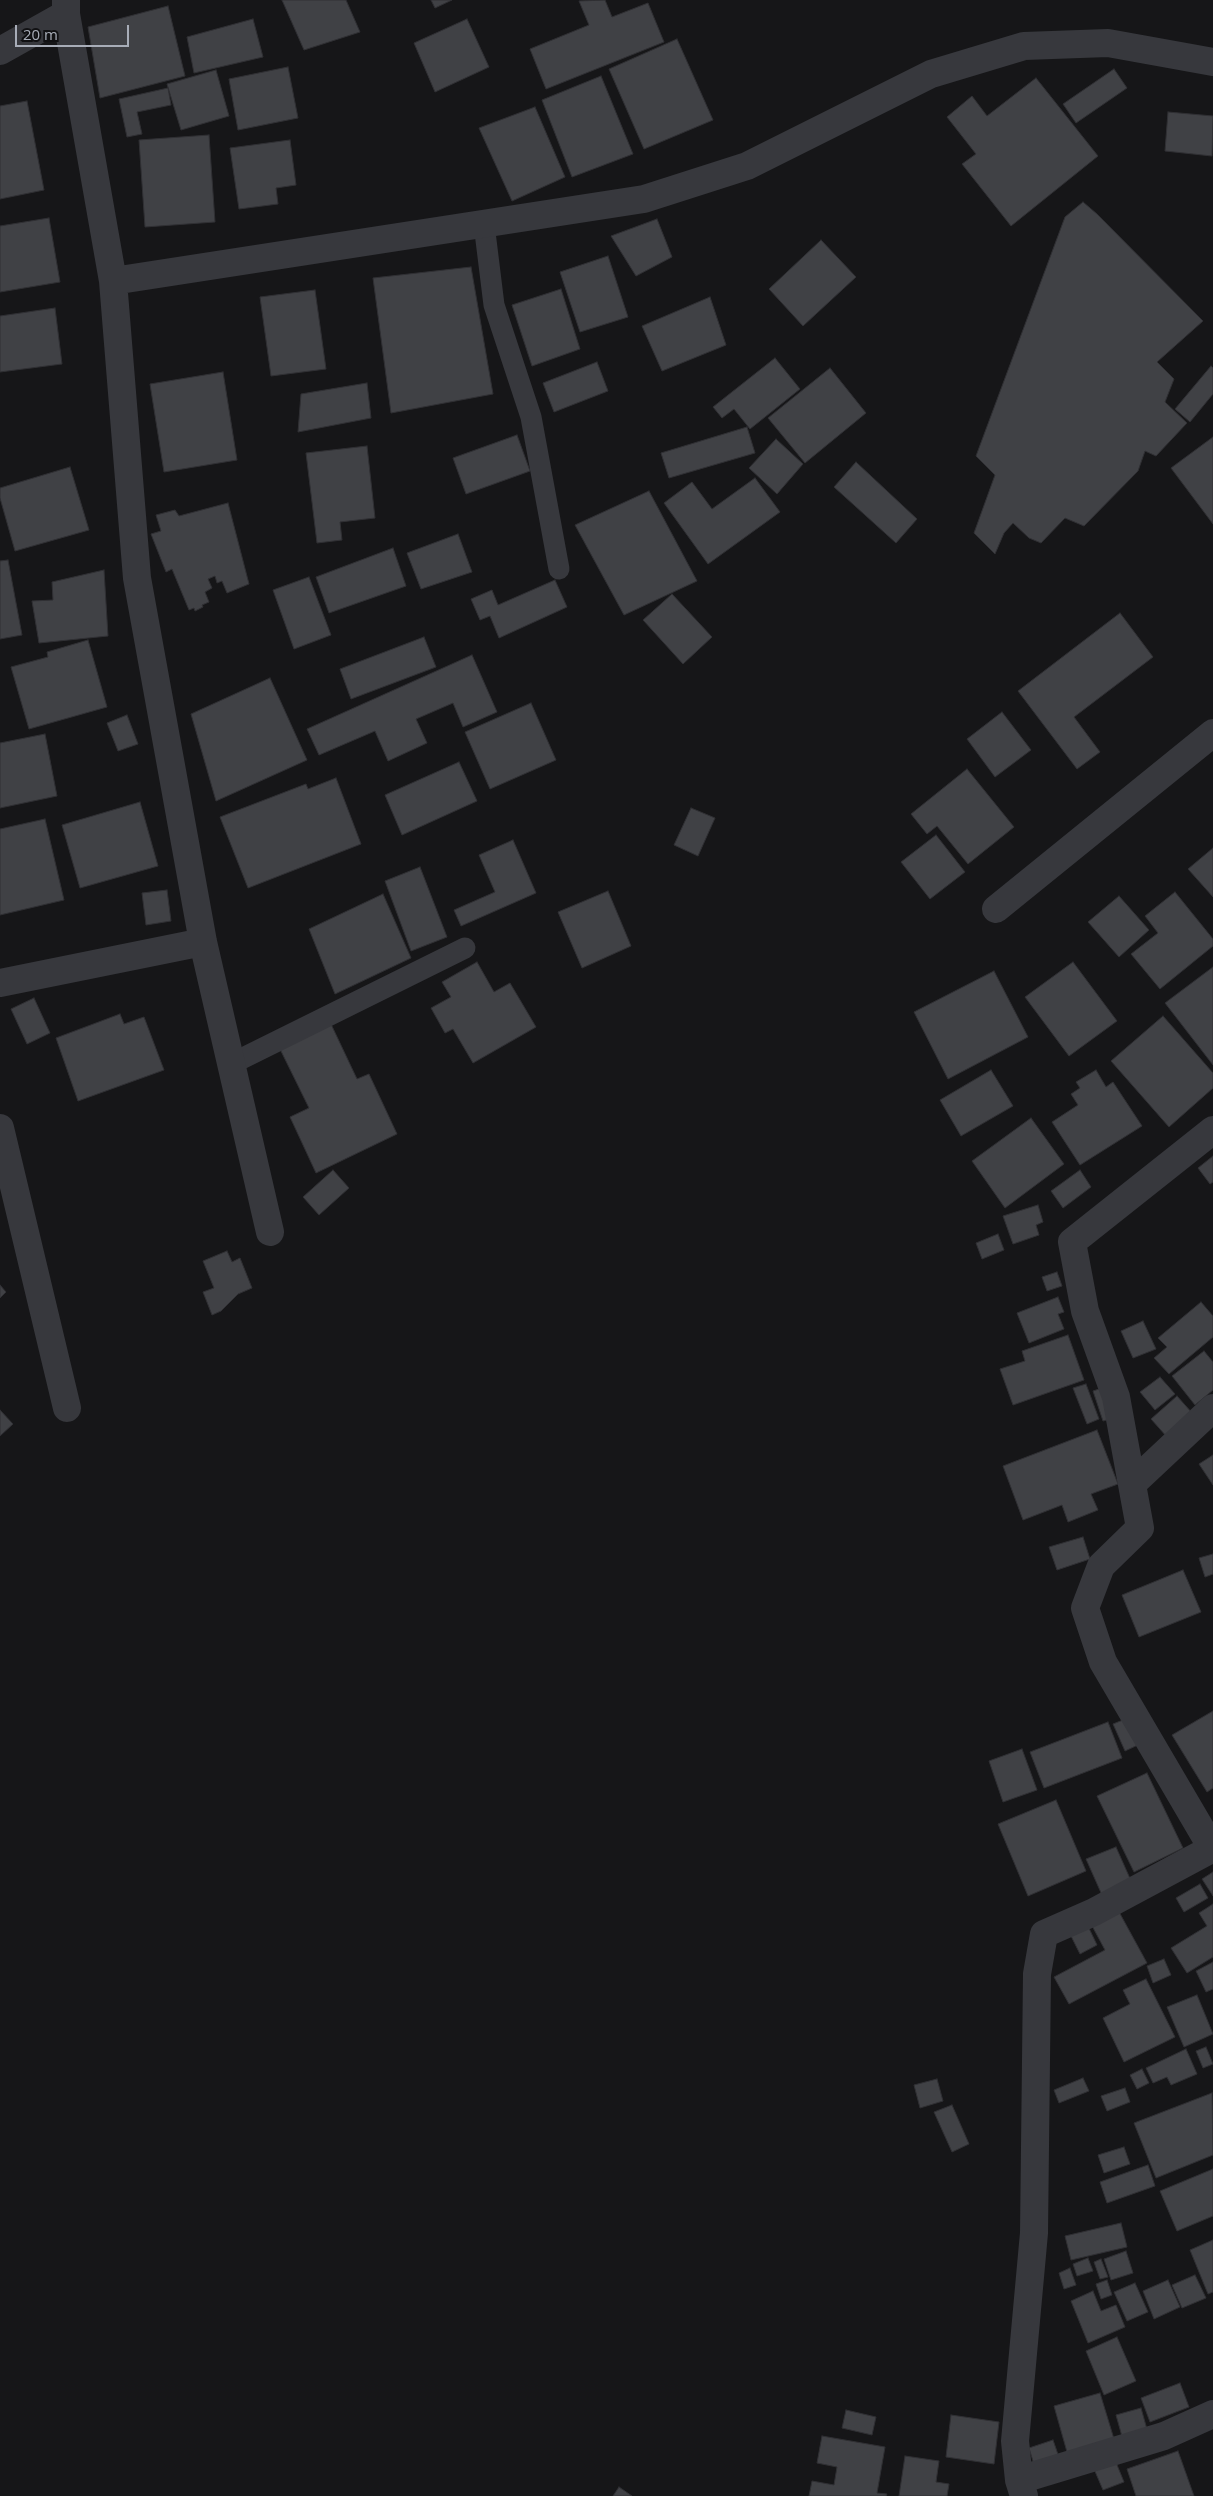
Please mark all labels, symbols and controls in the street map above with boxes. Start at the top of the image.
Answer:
scale bar [18,15,131,47]
text: 20 m [23,24,58,44]

